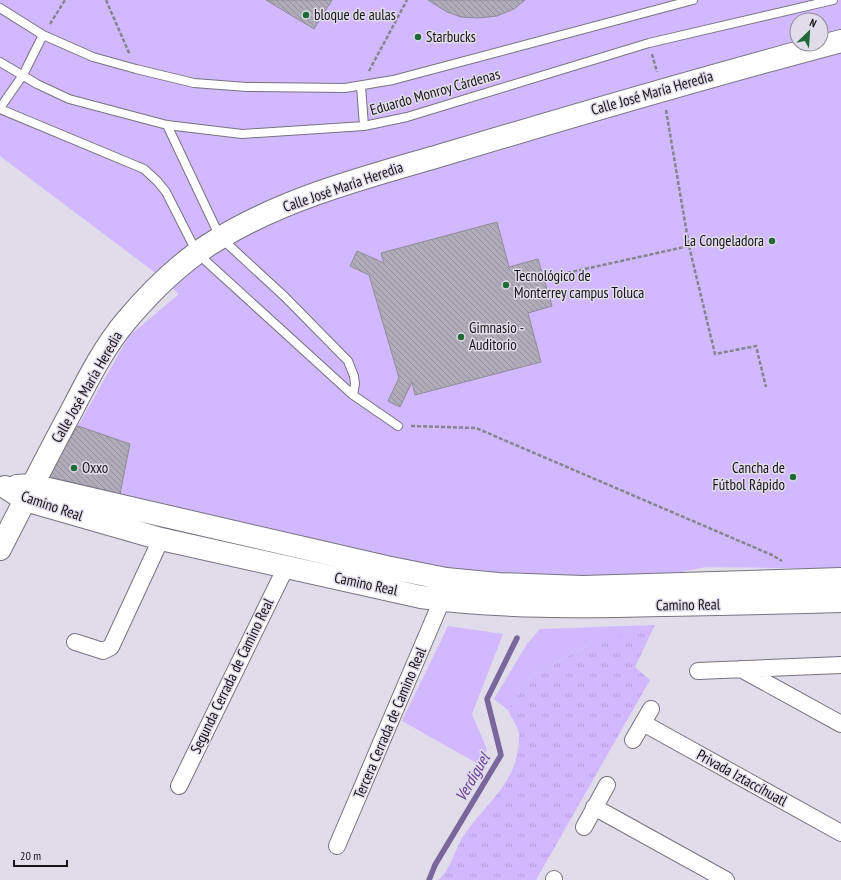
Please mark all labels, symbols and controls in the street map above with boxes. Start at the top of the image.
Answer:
place label: bloque de aulas [314,5,396,24]
marker: bloque de aulas [301,10,311,20]
north arrow [789,12,829,52]
text: N [808,15,819,31]
place label: Starbucks [426,27,476,46]
marker: Starbucks [413,32,423,42]
street label: Eduardo Monroy Cárdenas [368,64,502,119]
street label: Calle José María Heredia [589,66,715,119]
street label: Calle José María Heredia [280,157,405,216]
place label: La Congeladora [684,231,764,250]
marker: La Congeladora [767,236,777,246]
place label: Tecnológico de Monterrey campus Toluca [514,266,644,302]
marker: Tecnológico de Monterrey campus Toluca [501,280,511,290]
place label: Gimnasio - Auditorio [469,318,524,354]
street label: Calle José María Heredia [47,327,126,446]
marker: Gimnasio - Auditorio [456,332,466,342]
place label: Oxxo [82,458,108,477]
place label: Cancha de Fútbol Rápido [713,458,785,494]
marker: Oxxo [69,463,79,473]
marker: Cancha de Fútbol Rápido [788,472,798,482]
street label: Camino Real [19,486,86,525]
street label: Camino Real [333,568,400,600]
street label: Camino Real [656,594,721,615]
street label: Segunda Cerrada de Camino Real [186,595,278,757]
street label: Tercera Cerrada de Camino Real [349,644,430,801]
street label: Privada Iztaccíhuatl [694,745,791,811]
water label: Verdiguel [450,748,494,805]
scale bar [14,842,67,868]
text: 20 m [20,848,41,863]

